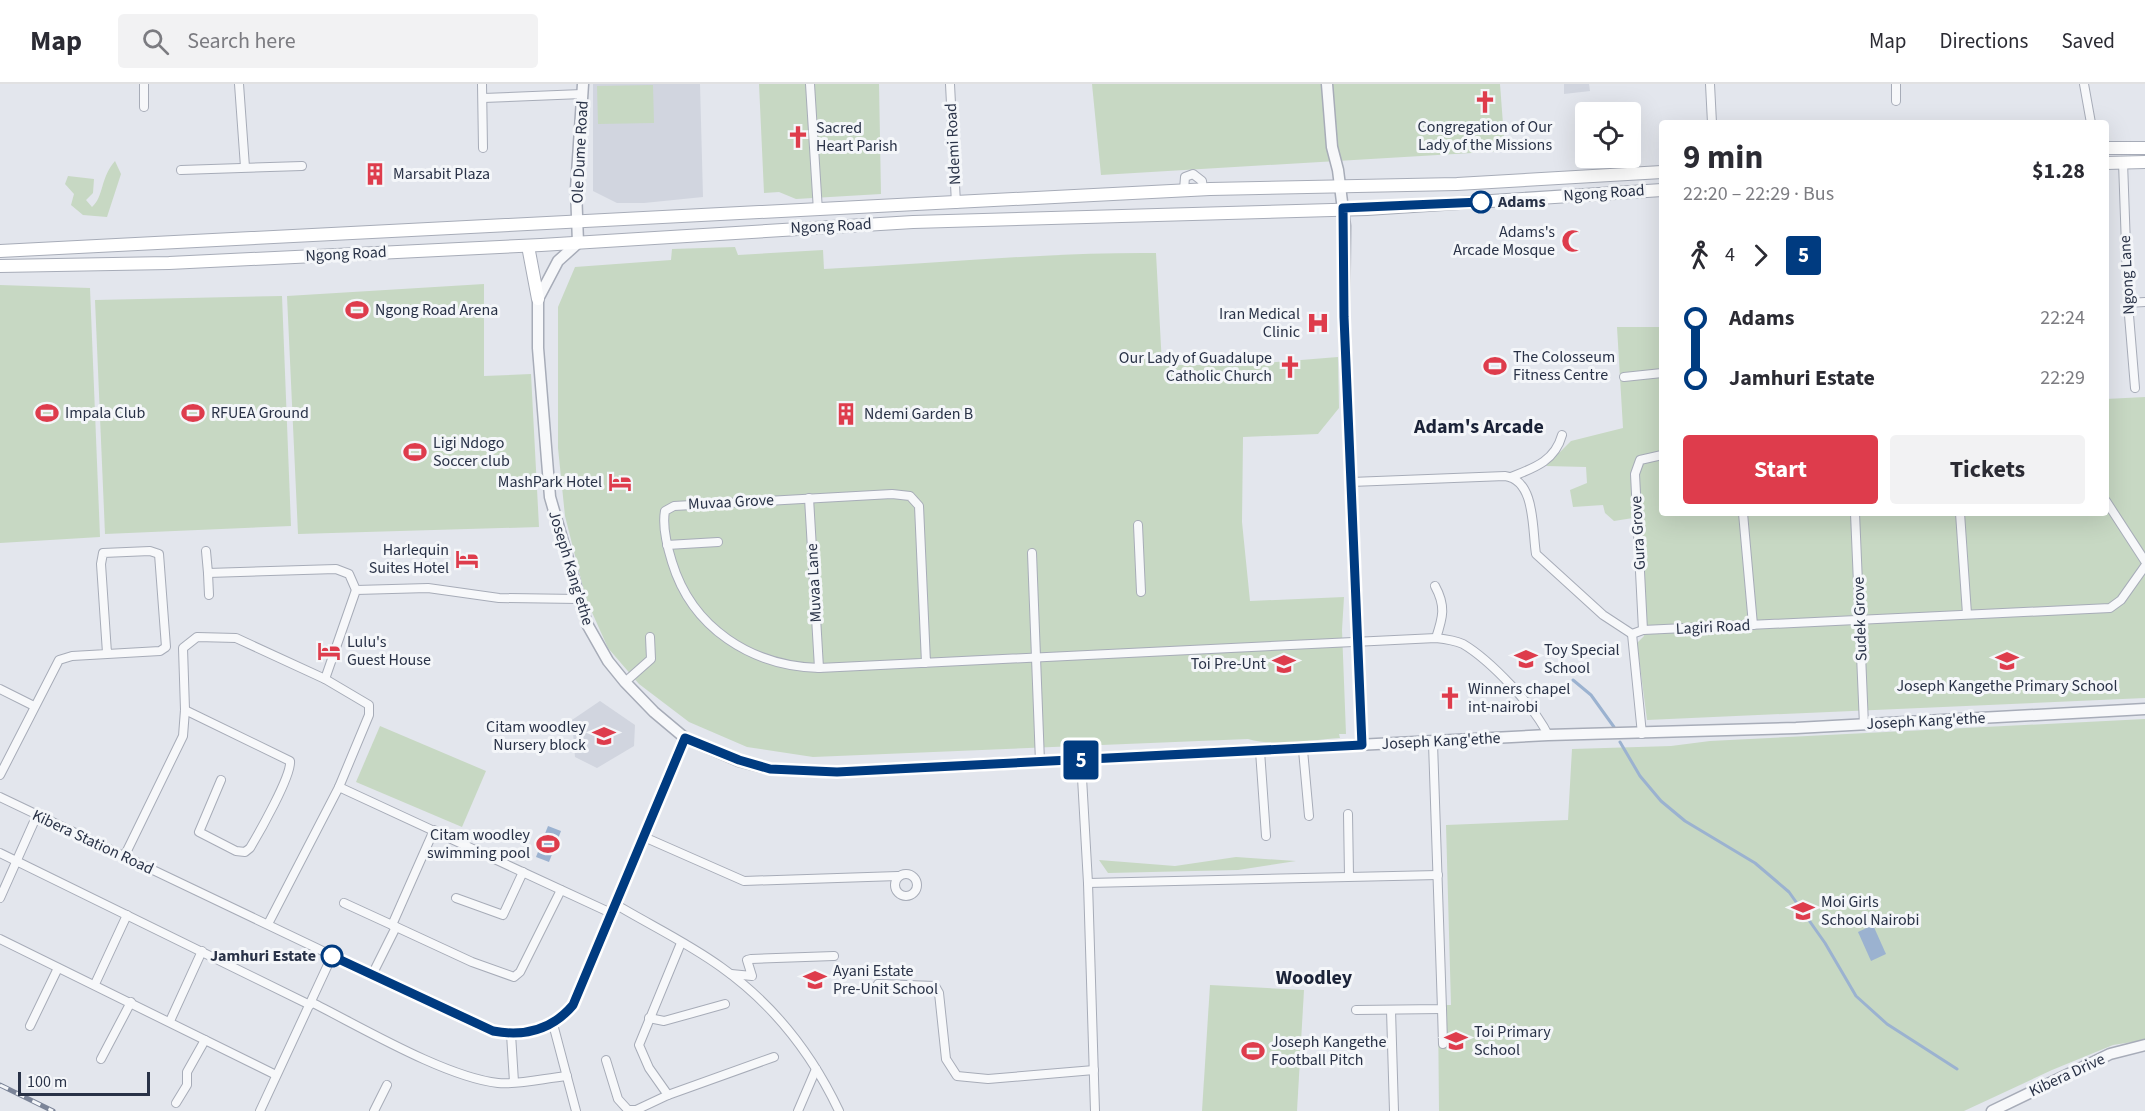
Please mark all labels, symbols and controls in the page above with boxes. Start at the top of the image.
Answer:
search box [118,14,538,68]
text: Map [30,21,82,61]
icon: search [139,25,172,58]
text: Search here [187,25,296,57]
text: Map [1869,26,1907,56]
text: Directions [1940,26,2028,56]
text: Saved [2061,26,2115,56]
church icon: Congregation of Our Lady of the Missions [1472,89,1498,115]
street label: Ole Dume Road [566,100,594,204]
map controls [1575,102,1641,168]
button: locate [1575,102,1641,168]
street label: Ndemi Road [940,103,966,185]
place label: Congregation of Our Lady of the Missions [1418,116,1553,156]
place label: Sacred Heart Parish [816,117,898,157]
church icon: Sacred Heart Parish [785,124,811,150]
text: 9 min [1683,134,1763,181]
text: $1.28 [2032,155,2085,187]
building icon: Marsabit Plaza [362,161,388,187]
place label: Marsabit Plaza [393,163,490,185]
street label: Ngong Road [1563,179,1645,207]
text: 22:20 – 22:29 · Bus [1683,180,1834,208]
marker: Adams [1470,191,1492,213]
place label: Adams [1497,191,1546,213]
street label: Ngong Road [790,213,872,239]
place label: Adams's Arcade Mosque [1453,221,1555,261]
mosque icon: Adams's Arcade Mosque [1560,228,1586,254]
street label: Ngong Lane [2114,235,2140,315]
icon: walk [1683,239,1716,272]
icon: forward [1744,239,1777,272]
text: 5 [1798,240,1809,270]
street label: Ngong Road [305,241,387,267]
text: 4 [1725,241,1735,269]
sports icon: Ngong Road Arena [344,297,370,323]
place label: Ngong Road Arena [375,299,498,321]
text: Adams [1729,302,1794,334]
place label: Iran Medical Clinic [1219,303,1300,343]
text: 22:24 [2040,304,2085,332]
hospital icon: Iran Medical Clinic [1305,310,1331,336]
place label: The Colosseum Fitness Centre [1513,346,1615,386]
place label: Our Lady of Guadalupe Catholic Church [1119,347,1272,387]
sports icon: The Colosseum Fitness Centre [1482,353,1508,379]
church icon: Our Lady of Guadalupe Catholic Church [1277,354,1303,380]
text: Jamhuri Estate [1729,362,1875,394]
text: 22:29 [2040,364,2085,392]
sports icon: Impala Club [34,400,60,426]
sports icon: RFUEA Ground [180,400,206,426]
building icon: Ndemi Garden B [833,401,859,427]
place label: Impala Club [65,402,145,424]
place label: RFUEA Ground [211,402,309,424]
place label: Ndemi Garden B [864,403,973,425]
district label: Adam's Arcade [1413,413,1544,441]
place label: Ligi Ndogo Soccer club [433,432,510,472]
button: Start [1683,435,1878,504]
button: Tickets [1890,435,2085,504]
sports icon: Ligi Ndogo Soccer club [402,439,428,465]
hotel icon: MashPark Hotel [607,469,633,495]
place label: MashPark Hotel [498,471,602,493]
street label: Muvaa Grove [687,489,775,515]
street label: Gura Grove [1625,495,1651,571]
street label: Joseph Kang'ethe [543,508,599,628]
place label: Harlequin Suites Hotel [369,539,449,579]
street label: Muvaa Lane [801,543,827,623]
hotel icon: Harlequin Suites Hotel [454,546,480,572]
street label: Sudek Grove [1848,576,1872,662]
street label: Lagiri Road [1675,614,1751,640]
place label: Lulu's Guest House [347,631,431,671]
hotel icon: Lulu's Guest House [316,638,342,664]
place label: Toy Special School [1544,639,1620,679]
school or university icon: Toy Special School [1513,646,1539,672]
school or university icon: Joseph Kangethe Primary School [1994,648,2020,674]
school or university icon: Toi Pre-Unt [1271,651,1297,677]
place label: Toi Pre-Unt [1191,653,1267,675]
place label: Joseph Kangethe Primary School [1896,675,2118,697]
place label: Winners chapel int-nairobi [1468,678,1570,718]
church icon: Winners chapel int-nairobi [1437,685,1463,711]
street label: Joseph Kang'ethe [1866,707,1986,735]
place label: Citam woodley Nursery block [486,716,587,756]
school or university icon: Citam woodley Nursery block [591,723,617,749]
street label: Joseph Kang'ethe [1381,727,1501,755]
line badge: 5 [1062,740,1100,780]
text: 5 [1075,745,1087,775]
street label: Kibera Station Road [29,804,157,880]
place label: Citam woodley swimming pool [427,824,531,864]
sports icon: Citam woodley swimming pool [535,831,561,857]
place label: Moi Girls School Nairobi [1821,891,1919,931]
school or university icon: Moi Girls School Nairobi [1790,898,1816,924]
place label: Jamhuri Estate [210,945,316,967]
marker: Jamhuri Estate [321,945,343,967]
place label: Ayani Estate Pre-Unit School [833,960,938,1000]
district label: Woodley [1276,964,1353,992]
school or university icon: Ayani Estate Pre-Unit School [802,967,828,993]
place label: Toi Primary School [1474,1021,1551,1061]
school or university icon: Toi Primary School [1443,1028,1469,1054]
place label: Joseph Kangethe Football Pitch [1271,1031,1387,1071]
sports icon: Joseph Kangethe Football Pitch [1240,1038,1266,1064]
street label: Kibera Drive [2026,1048,2108,1102]
scale bar [18,1069,150,1096]
text: 100 m [27,1071,67,1093]

